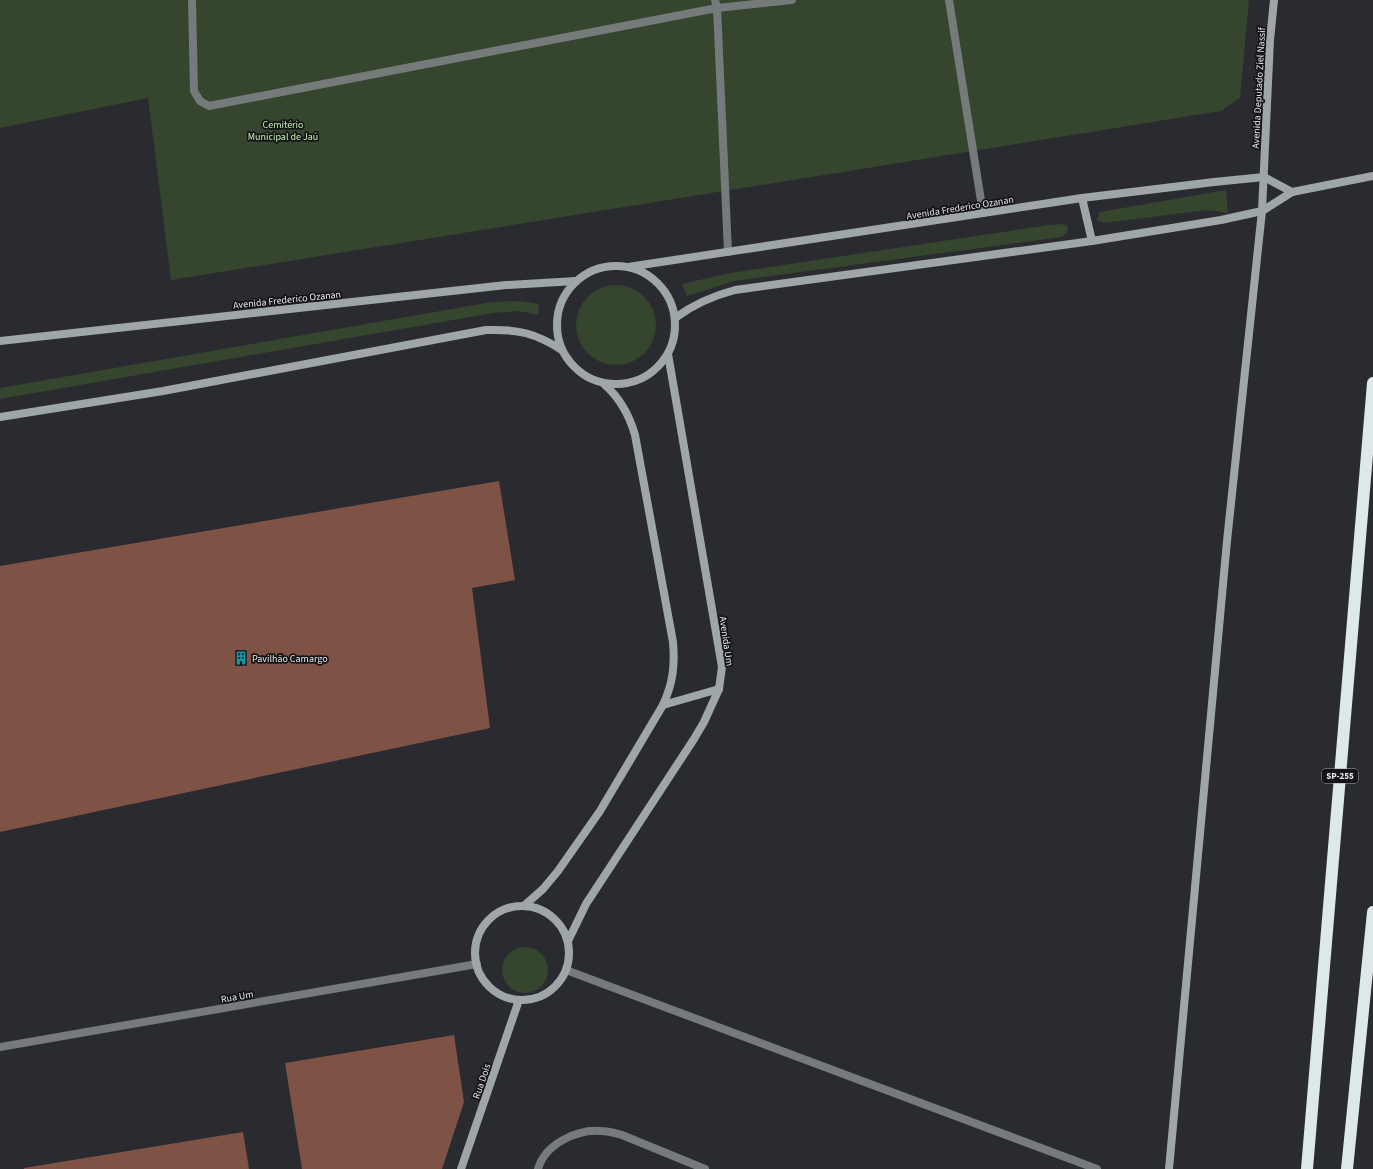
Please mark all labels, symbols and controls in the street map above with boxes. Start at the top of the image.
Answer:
street label: Avenida Deputado Ziel Nassif [1249,26,1269,149]
park label: Cemitério Municipal de Jaú [248,118,318,144]
street label: Avenida Frederico Ozanan [906,193,1015,223]
street label: Avenida Frederico Ozanan [232,287,342,313]
street label: Avenida Um [716,615,736,667]
building icon: Pavilhão Camargo [233,650,249,666]
place label: Pavilhão Camargo [252,652,328,666]
road number: SP-255 [1322,769,1358,783]
street label: Rua Um [220,987,255,1007]
street label: Rua Dois [469,1062,494,1101]

